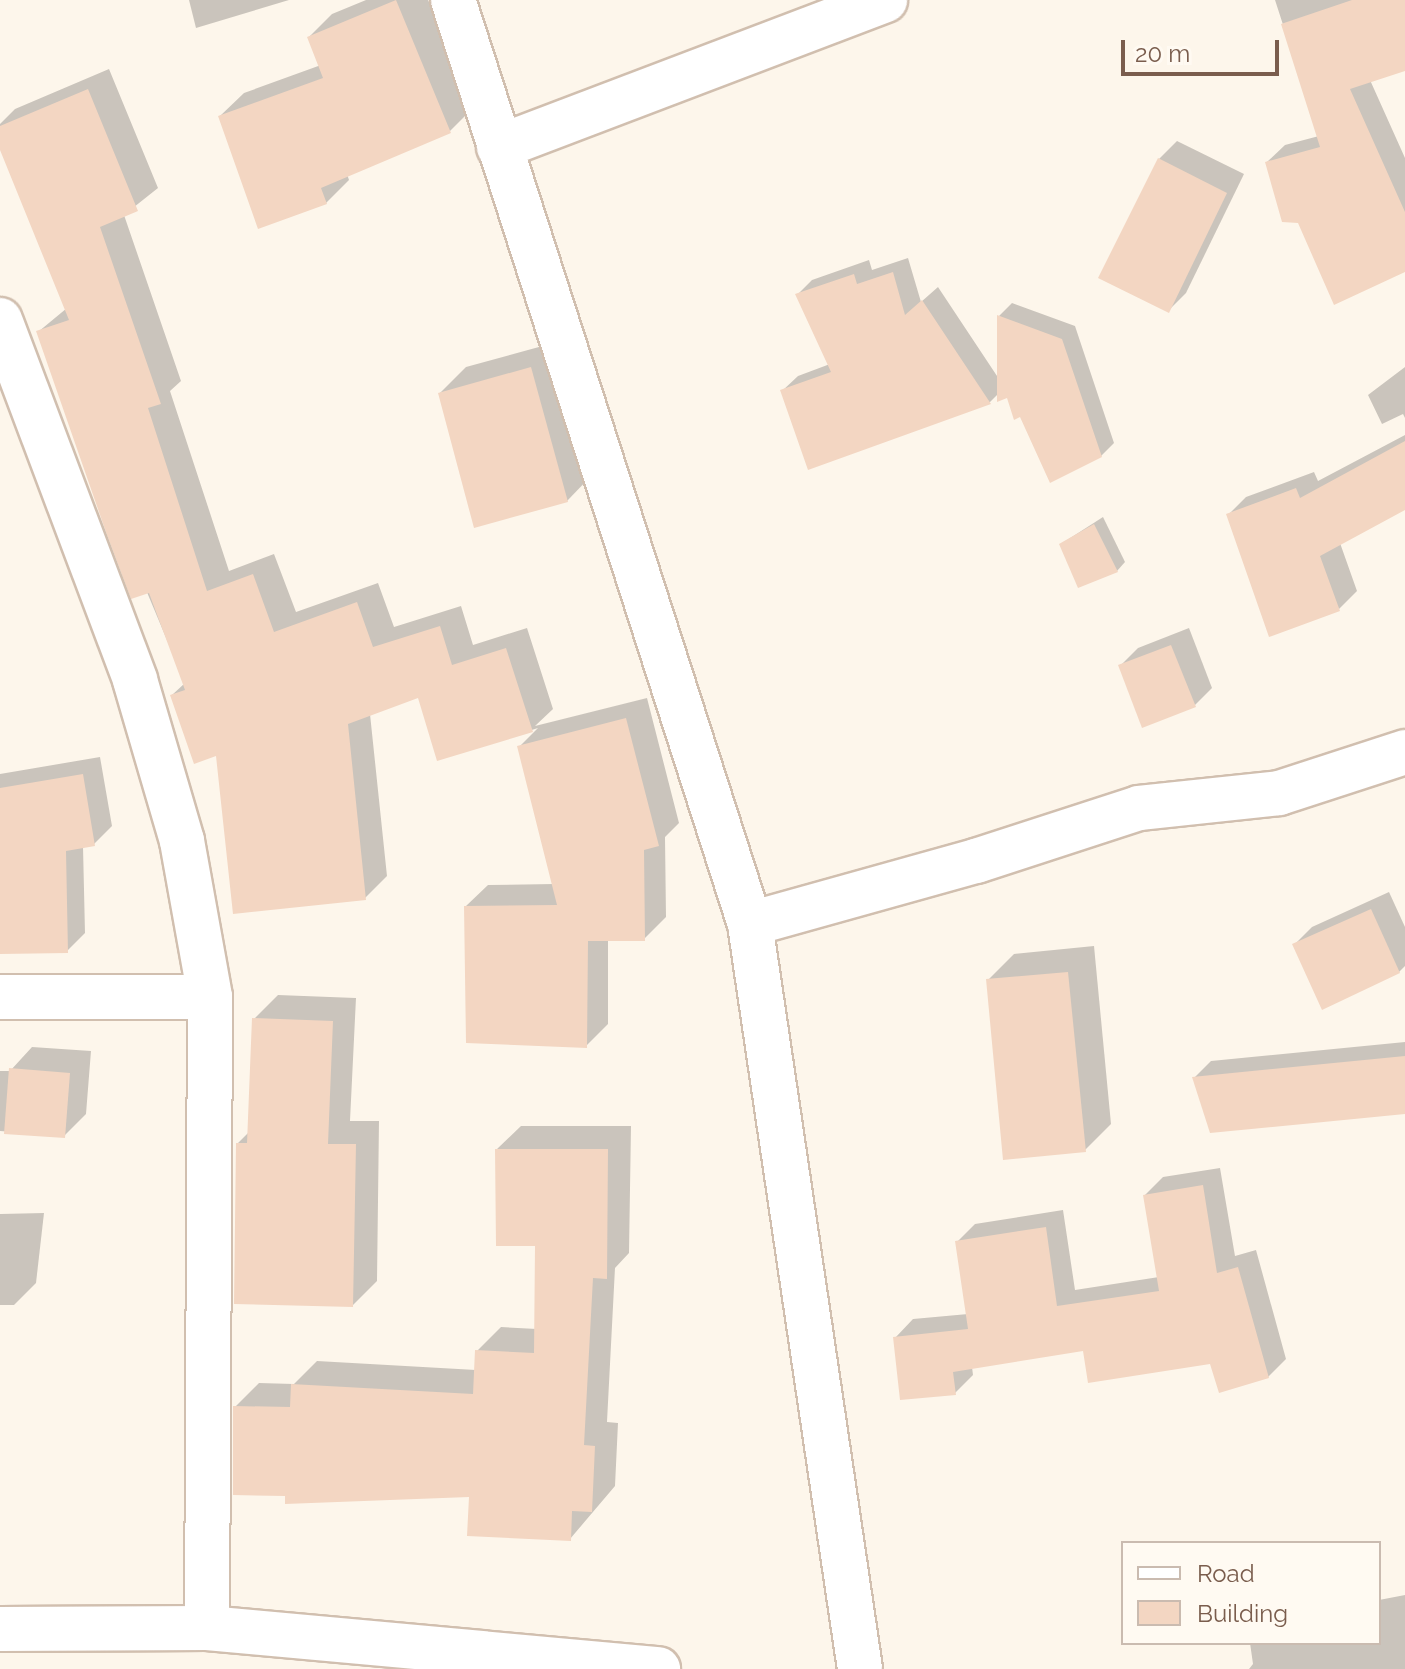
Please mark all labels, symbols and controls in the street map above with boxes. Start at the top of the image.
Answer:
scale bar [1125,24,1283,74]
text: 20 m [1135,39,1190,68]
legend [1121,1541,1381,1645]
text: Road [1197,1559,1255,1588]
text: Building [1197,1599,1288,1628]

